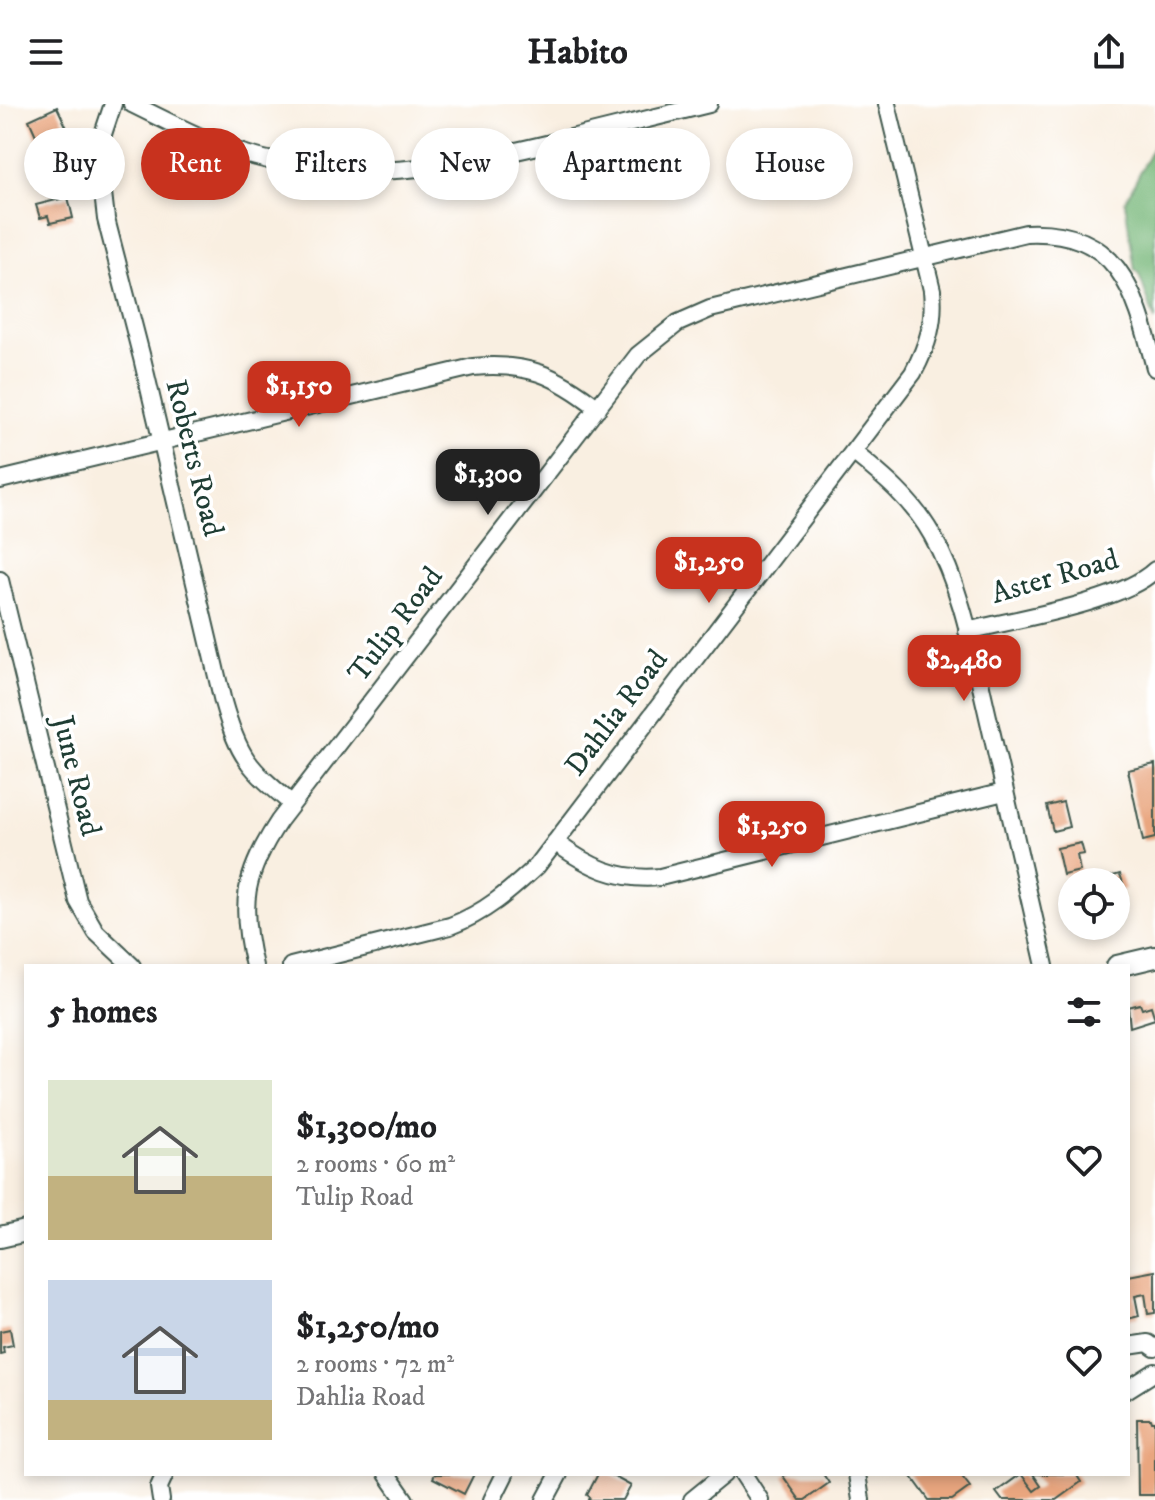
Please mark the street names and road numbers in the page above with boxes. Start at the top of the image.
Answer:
street label: Roberts Road [157,376,231,540]
street label: Aster Road [987,541,1123,613]
street label: Tulip Road [340,560,452,690]
street label: Dahlia Road [557,642,677,784]
street label: June Road [43,709,109,840]

